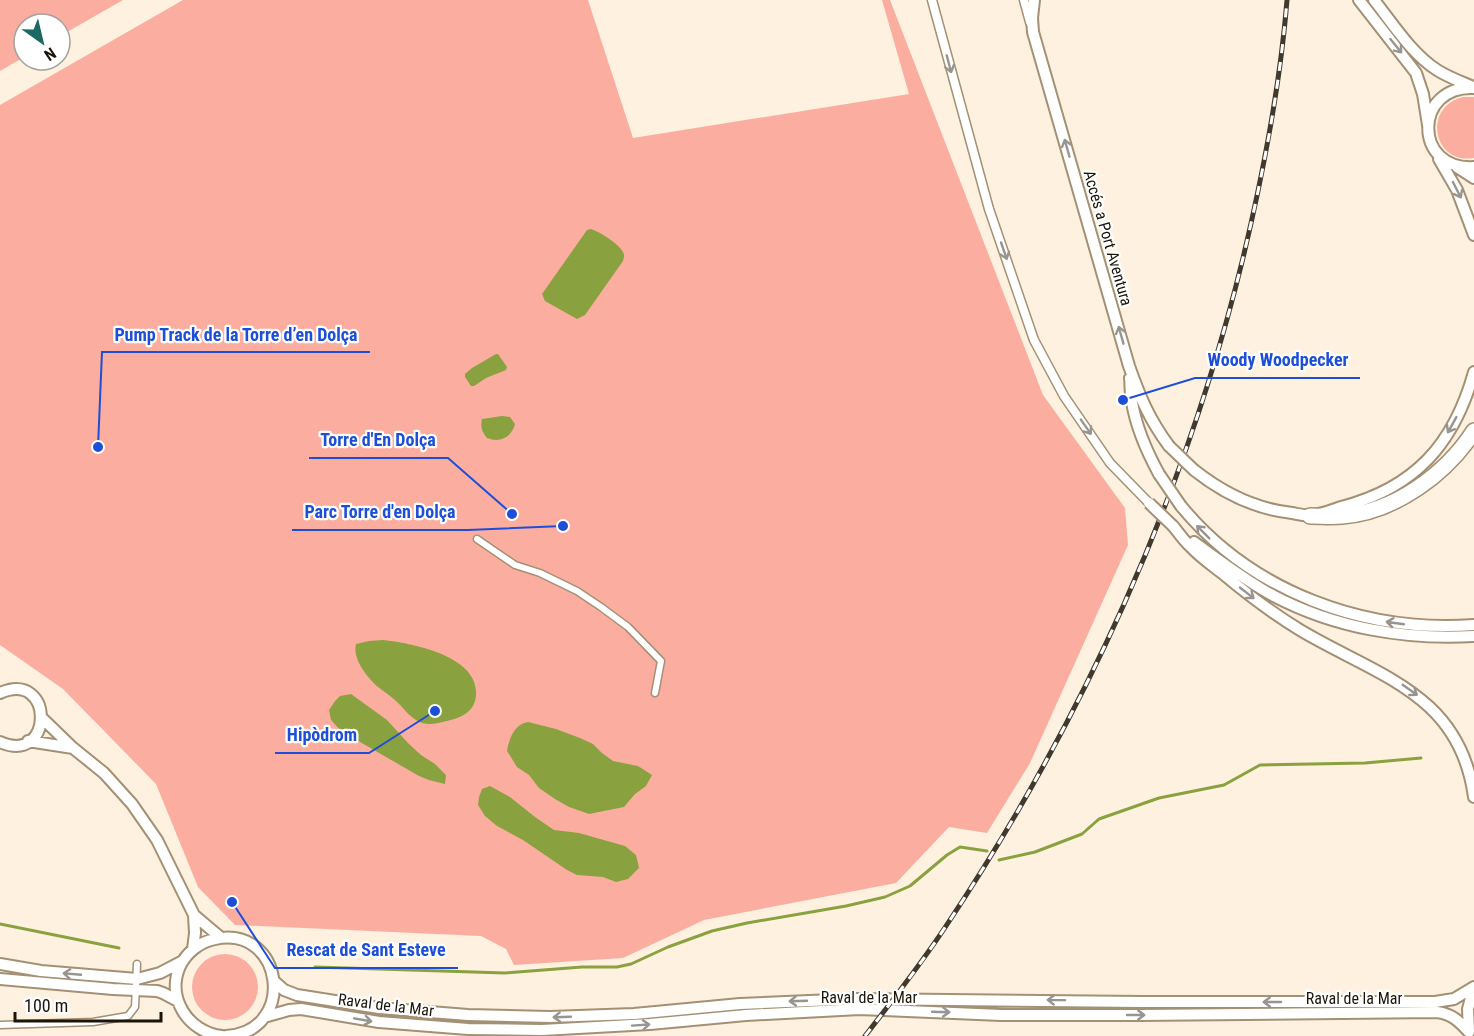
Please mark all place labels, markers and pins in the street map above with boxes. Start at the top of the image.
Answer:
callout: Pump Track de la Torre d’en Dolça [102,316,370,352]
callout: Woody Woodpecker [1195,342,1360,378]
callout: Torre d'En Dolça [309,422,448,458]
callout: Parc Torre d'en Dolça [292,494,468,530]
callout: Hipòdrom [275,717,369,753]
callout: Rescat de Sant Esteve [275,932,458,968]

